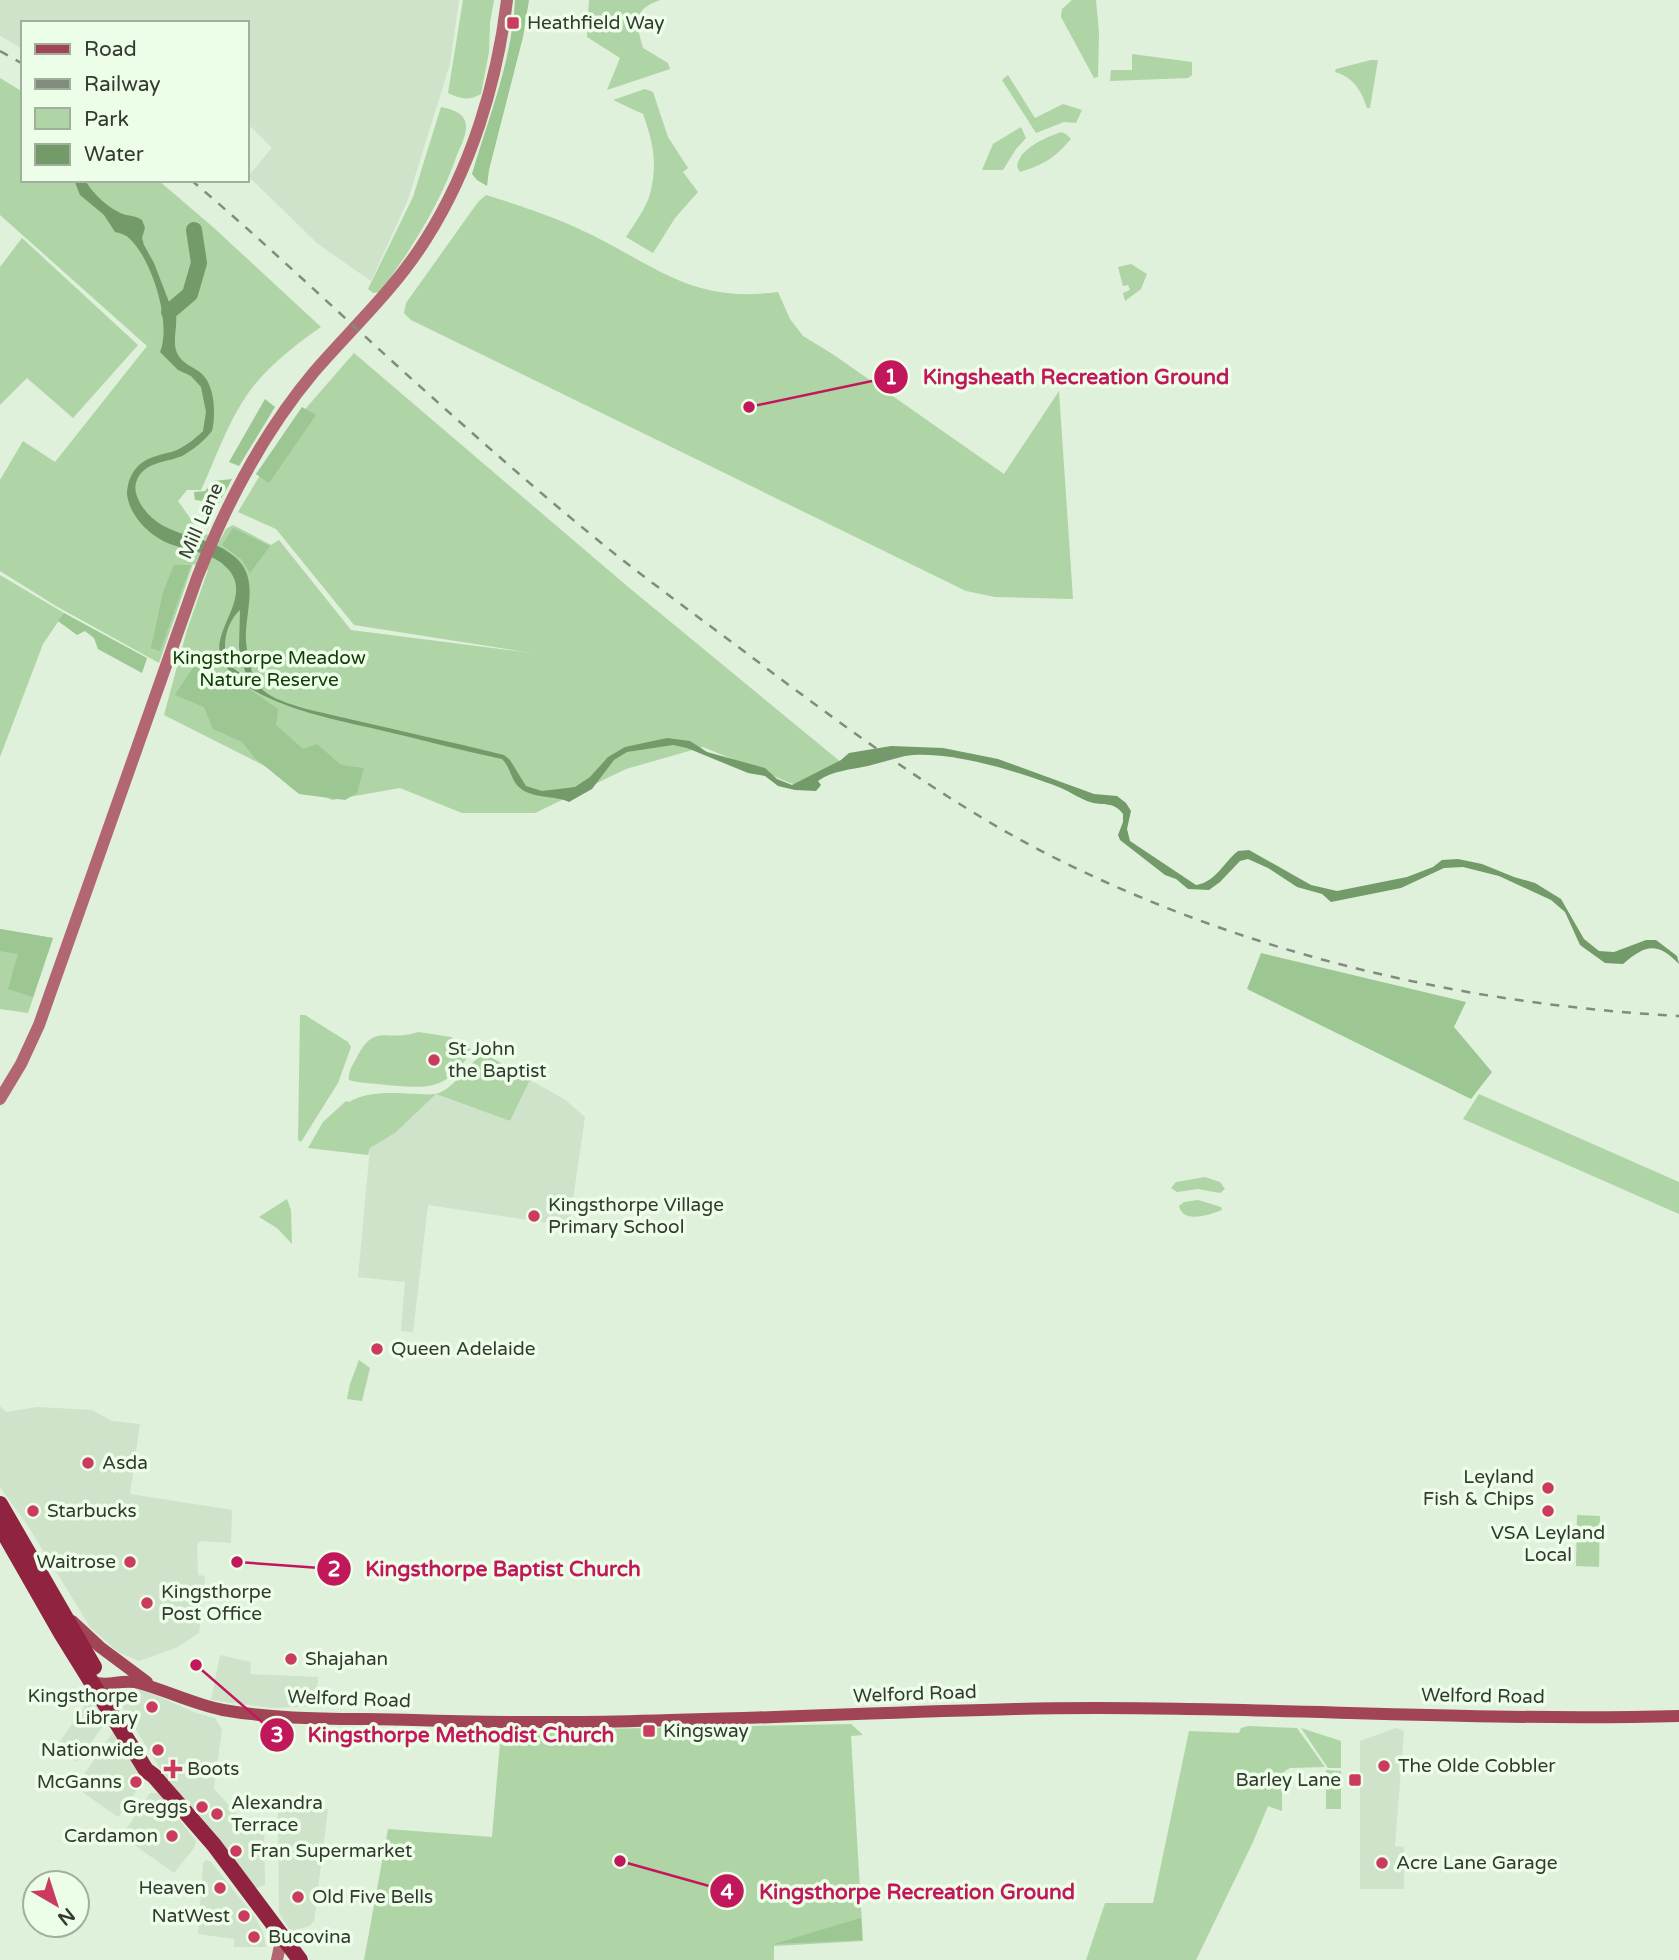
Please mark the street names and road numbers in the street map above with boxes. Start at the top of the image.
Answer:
street label: Mill Lane [174,479,228,563]
street label: Welford Road [853,1681,977,1707]
street label: Welford Road [1421,1684,1545,1708]
street label: Welford Road [287,1686,411,1712]

